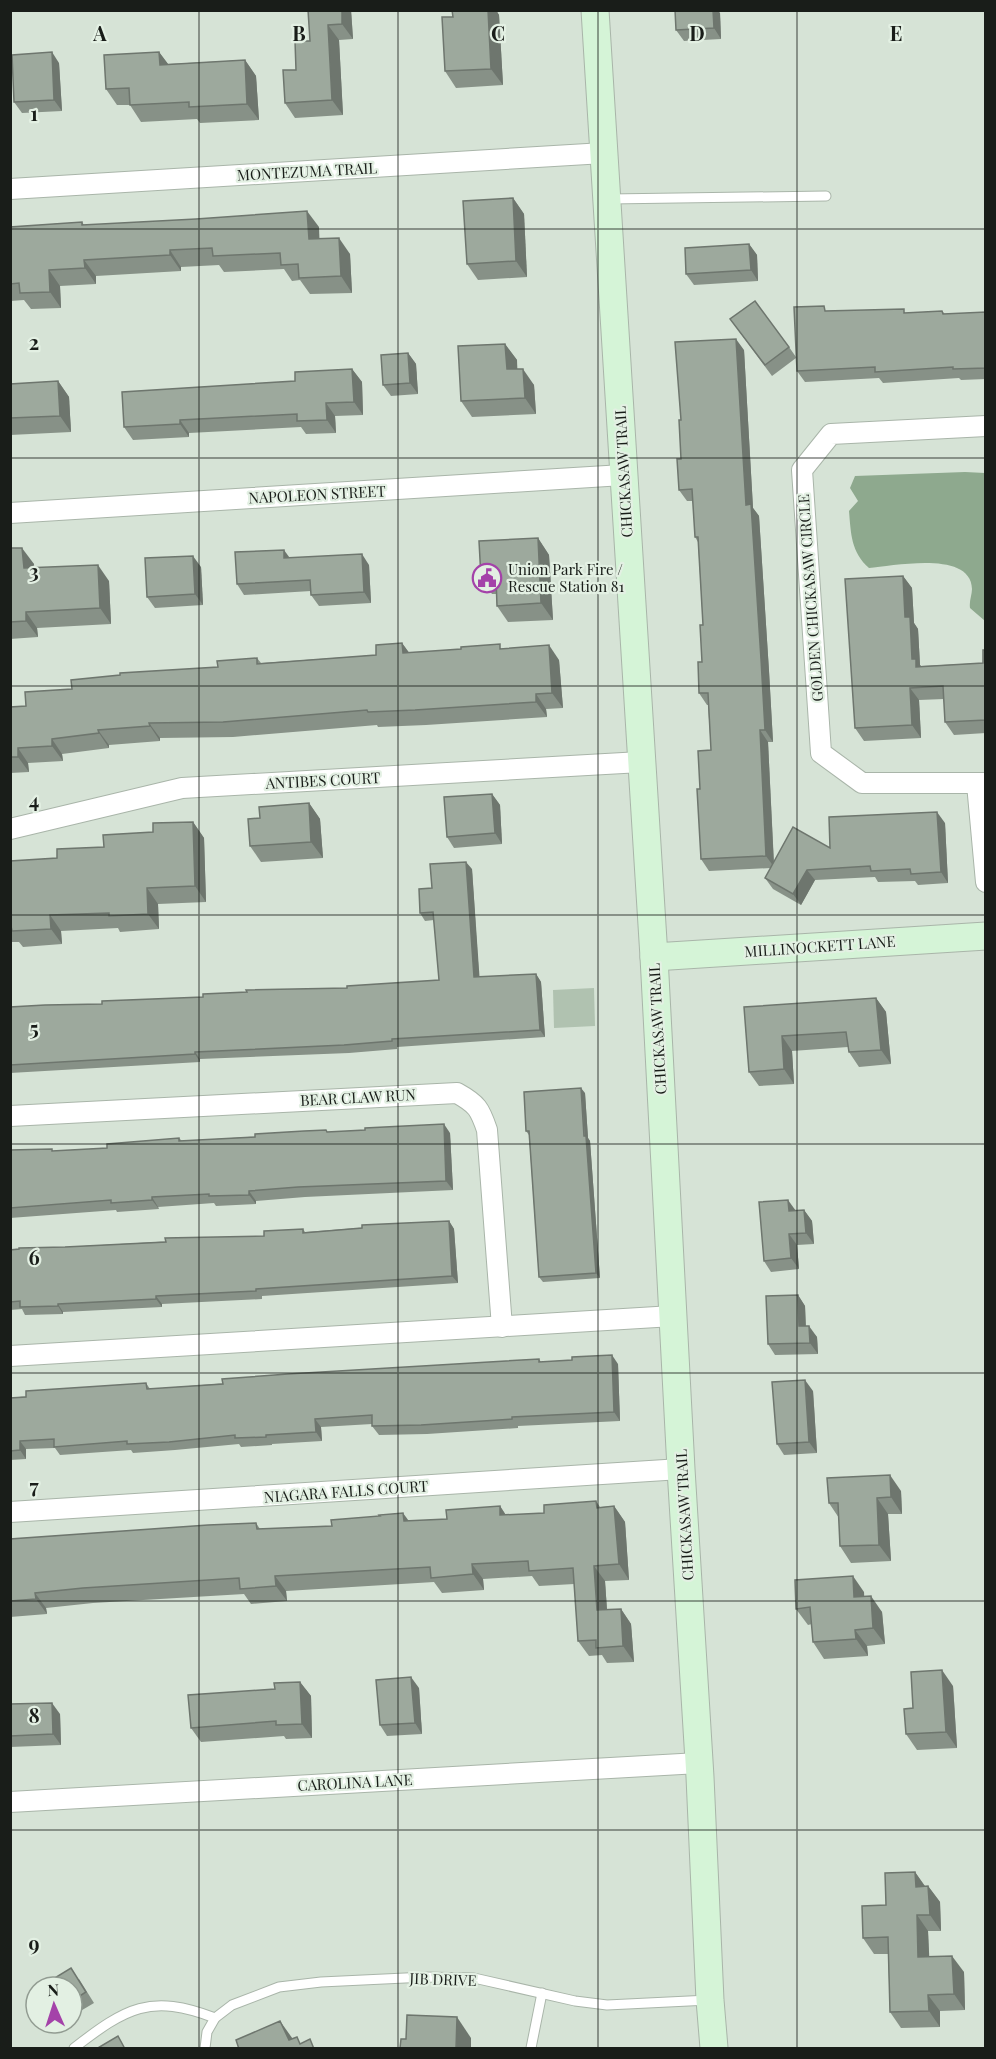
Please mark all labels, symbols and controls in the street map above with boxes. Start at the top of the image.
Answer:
text: A [92,19,107,46]
text: B [292,19,306,46]
text: C [491,19,505,46]
text: D [689,19,705,46]
text: E [890,19,902,46]
text: 1 [30,99,38,126]
street label: MONTEZUMA TRAIL [237,157,378,185]
text: 2 [29,328,39,355]
street label: CHICKASAW TRAIL [610,406,636,538]
street label: NAPOLEON STREET [248,480,386,508]
street label: GOLDEN CHICKASAW CIRCLE [793,494,827,702]
text: 3 [29,557,39,584]
place label: Union Park Fire / Rescue Station 81 [508,559,625,596]
public building icon: Union Park Fire / Rescue Station 81 [471,562,503,594]
street label: ANTIBES COURT [264,767,381,793]
text: 4 [29,786,39,813]
street label: MILLINOCKETT LANE [744,931,896,961]
street label: CHICKASAW TRAIL [644,963,670,1095]
text: 5 [29,1014,39,1041]
street label: BEAR CLAW RUN [300,1084,417,1110]
text: 6 [28,1243,40,1270]
street label: CHICKASAW TRAIL [671,1449,697,1581]
text: 7 [29,1472,39,1499]
street label: NIAGARA FALLS COURT [263,1475,429,1507]
text: 8 [28,1701,40,1728]
street label: CAROLINA LANE [297,1769,413,1795]
text: 9 [28,1929,40,1956]
street label: JIB DRIVE [408,1968,477,1990]
north arrow [24,1975,84,2035]
text: N [47,1979,60,2000]

